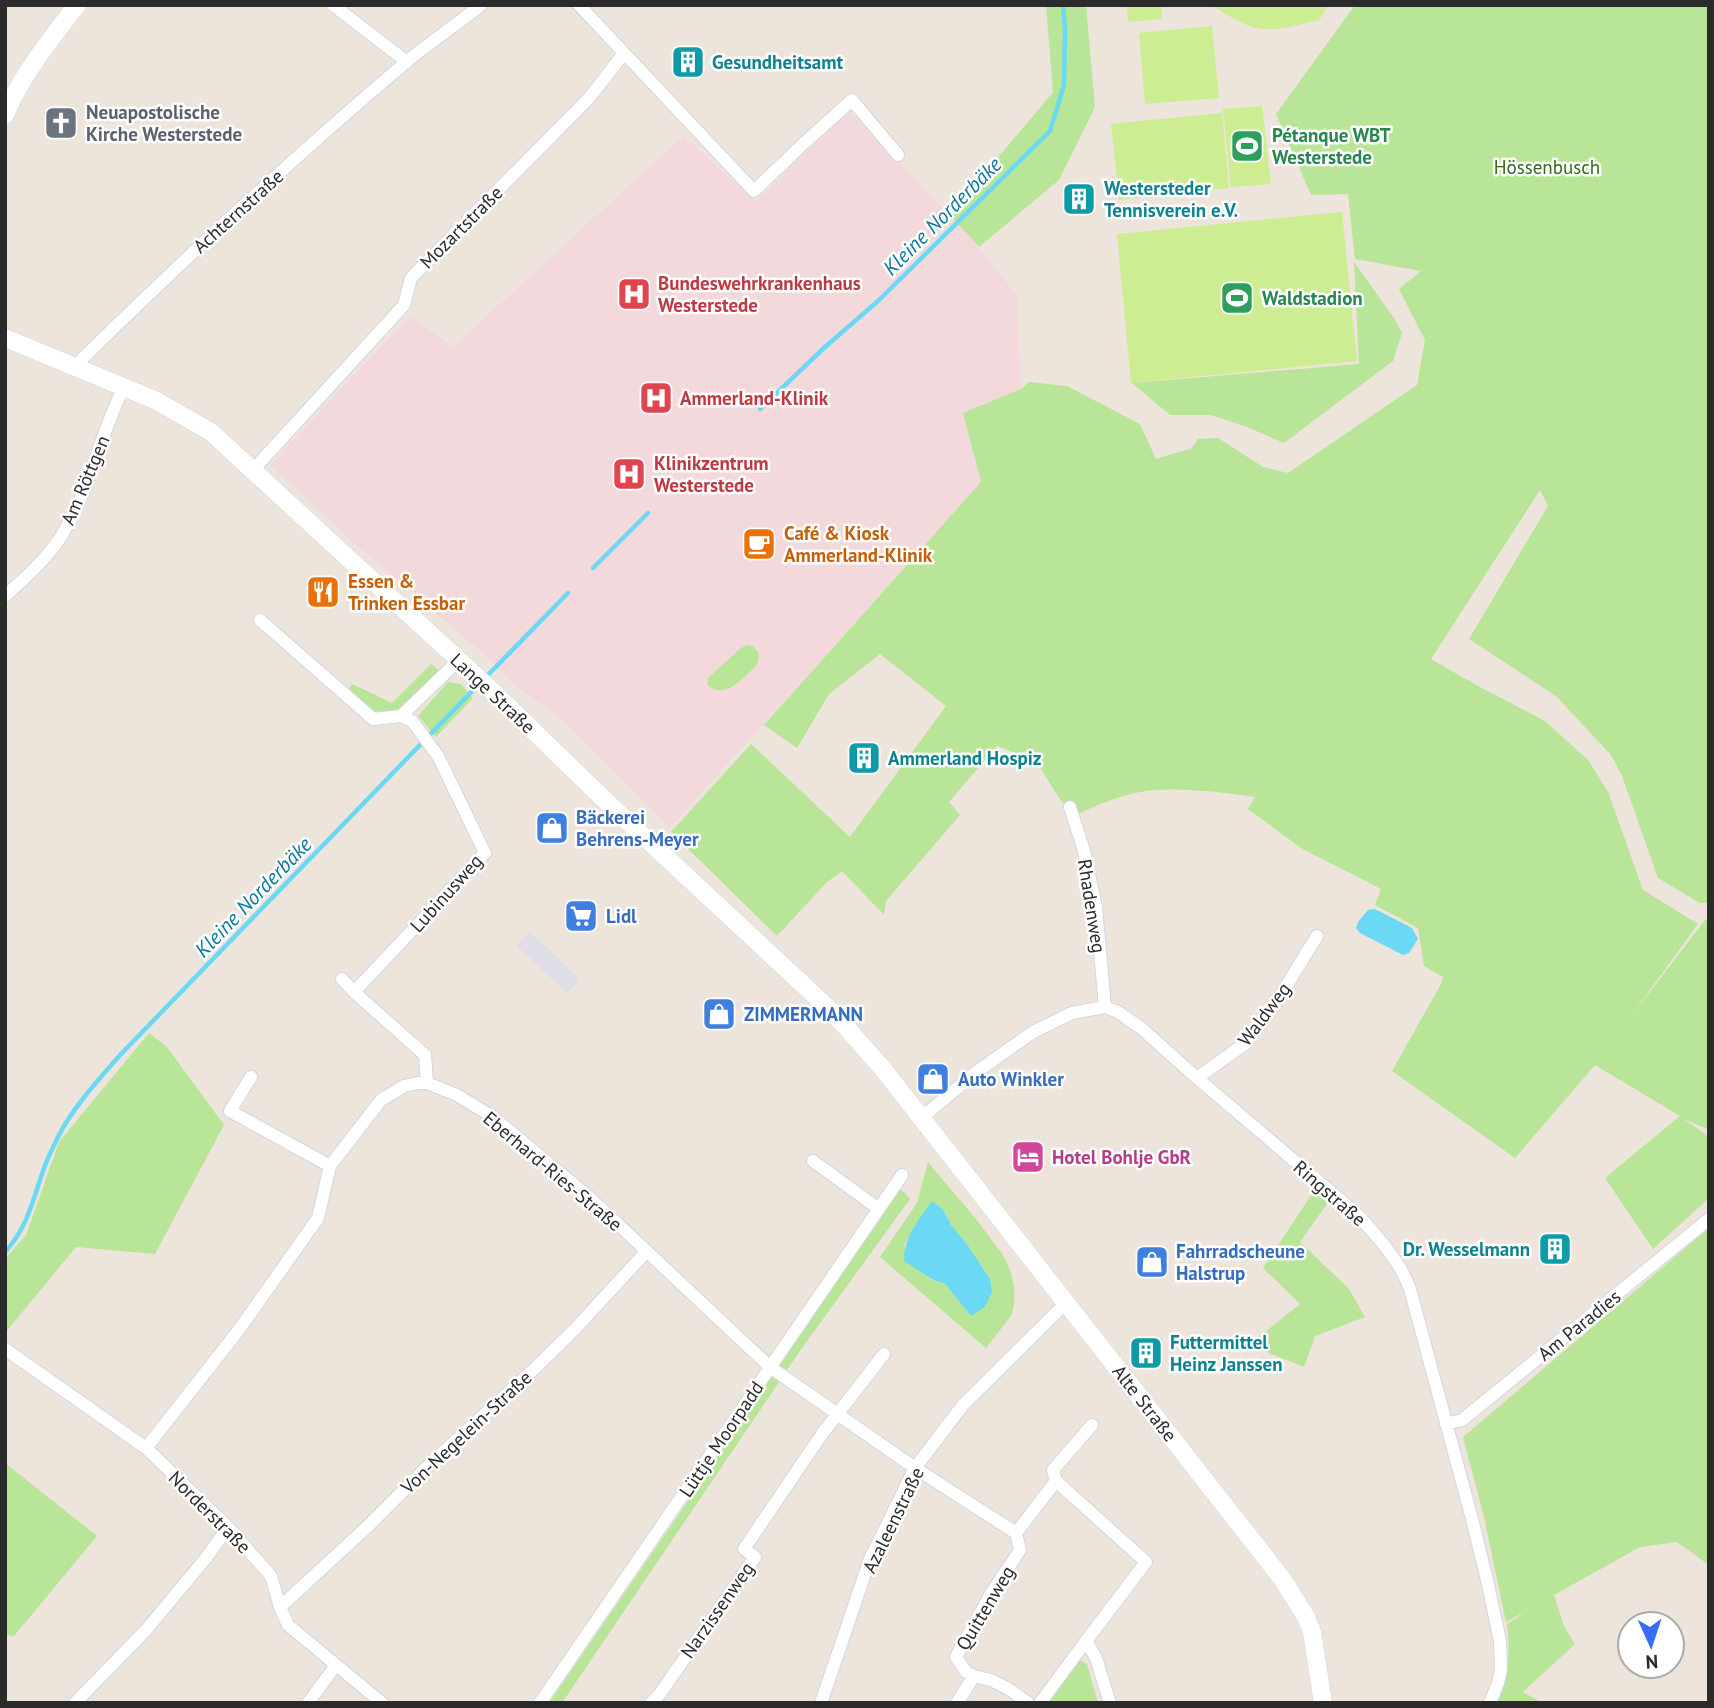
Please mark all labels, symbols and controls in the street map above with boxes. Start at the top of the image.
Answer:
building icon: Gesundheitsamt [669,43,707,81]
place label: Gesundheitsamt [712,50,844,74]
place label: Neuapostolische Kirche Westerstede [86,100,242,146]
church icon: Neuapostolische Kirche Westerstede [42,104,80,142]
place label: Pétanque WBT Westerstede [1272,123,1391,169]
sports icon: Pétanque WBT Westerstede [1228,127,1266,165]
water label: Kleine Norderbäke [877,151,1007,281]
park label: Hössenbusch [1494,155,1600,179]
street label: Achternstraße [188,164,288,258]
place label: Westersteder Tennisverein e.V. [1104,176,1238,222]
street label: Mozartstraße [414,180,508,274]
building icon: Westersteder Tennisverein e.V. [1060,180,1098,218]
place label: Bundeswehrkrankenhaus Westerstede [658,271,861,317]
hospital icon: Bundeswehrkrankenhaus Westerstede [615,275,653,313]
sports icon: Waldstadion [1218,279,1256,317]
place label: Waldstadion [1262,286,1363,310]
hospital icon: Ammerland-Klinik [637,379,675,417]
place label: Ammerland-Klinik [680,386,829,410]
street label: Am Röttgen [55,432,115,528]
place label: Klinikzentrum Westerstede [654,451,769,497]
hospital icon: Klinikzentrum Westerstede [610,455,648,493]
place label: Café & Kiosk Ammerland-Klinik [784,521,933,567]
cafe icon: Café & Kiosk Ammerland-Klinik [740,525,778,563]
place label: Essen & Trinken Essbar [348,569,465,615]
restaurant icon: Essen & Trinken Essbar [304,573,342,611]
street label: Lange Straße [446,648,540,738]
building icon: Ammerland Hospiz [845,739,883,777]
place label: Ammerland Hospiz [888,746,1042,770]
place label: Bäckerei Behrens-Meyer [576,805,699,851]
shop icon: Bäckerei Behrens-Meyer [533,809,571,847]
water label: Kleine Norderbäke [189,831,317,963]
street label: Lubinusweg [405,849,487,937]
street label: Rhadenweg [1073,857,1111,955]
supermarket icon: Lidl [562,897,600,935]
place label: Lidl [606,904,637,928]
street label: Waldweg [1232,977,1296,1051]
shop icon: ZIMMERMANN [700,995,738,1033]
place label: ZIMMERMANN [744,1002,863,1026]
shop icon: Auto Winkler [914,1060,952,1098]
place label: Auto Winkler [958,1067,1064,1091]
street label: Eberhard-Ries-Straße [479,1106,627,1236]
hotel icon: Hotel Bohlje GbR [1009,1138,1047,1176]
place label: Hotel Bohlje GbR [1052,1145,1192,1169]
street label: Ringstraße [1289,1155,1371,1231]
building icon: Dr. Wesselmann [1536,1230,1574,1268]
place label: Dr. Wesselmann [1403,1237,1530,1261]
place label: Fahrradscheune Halstrup [1176,1239,1305,1285]
shop icon: Fahrradscheune Halstrup [1133,1243,1171,1281]
street label: Am Paradies [1533,1284,1625,1366]
place label: Futtermittel Heinz Janssen [1170,1330,1283,1376]
building icon: Futtermittel Heinz Janssen [1127,1334,1165,1372]
street label: Alte Straße [1108,1360,1182,1446]
street label: Von-Negelein-Straße [395,1365,536,1499]
street label: Lüttje Moorpadd [673,1376,769,1502]
street label: Azaleenstraße [857,1463,929,1577]
street label: Norderstraße [164,1466,256,1558]
street label: Narzissenweg [675,1557,759,1663]
street label: Quittenweg [950,1561,1020,1655]
north arrow [1616,1610,1686,1680]
text: N [1645,1650,1659,1674]

